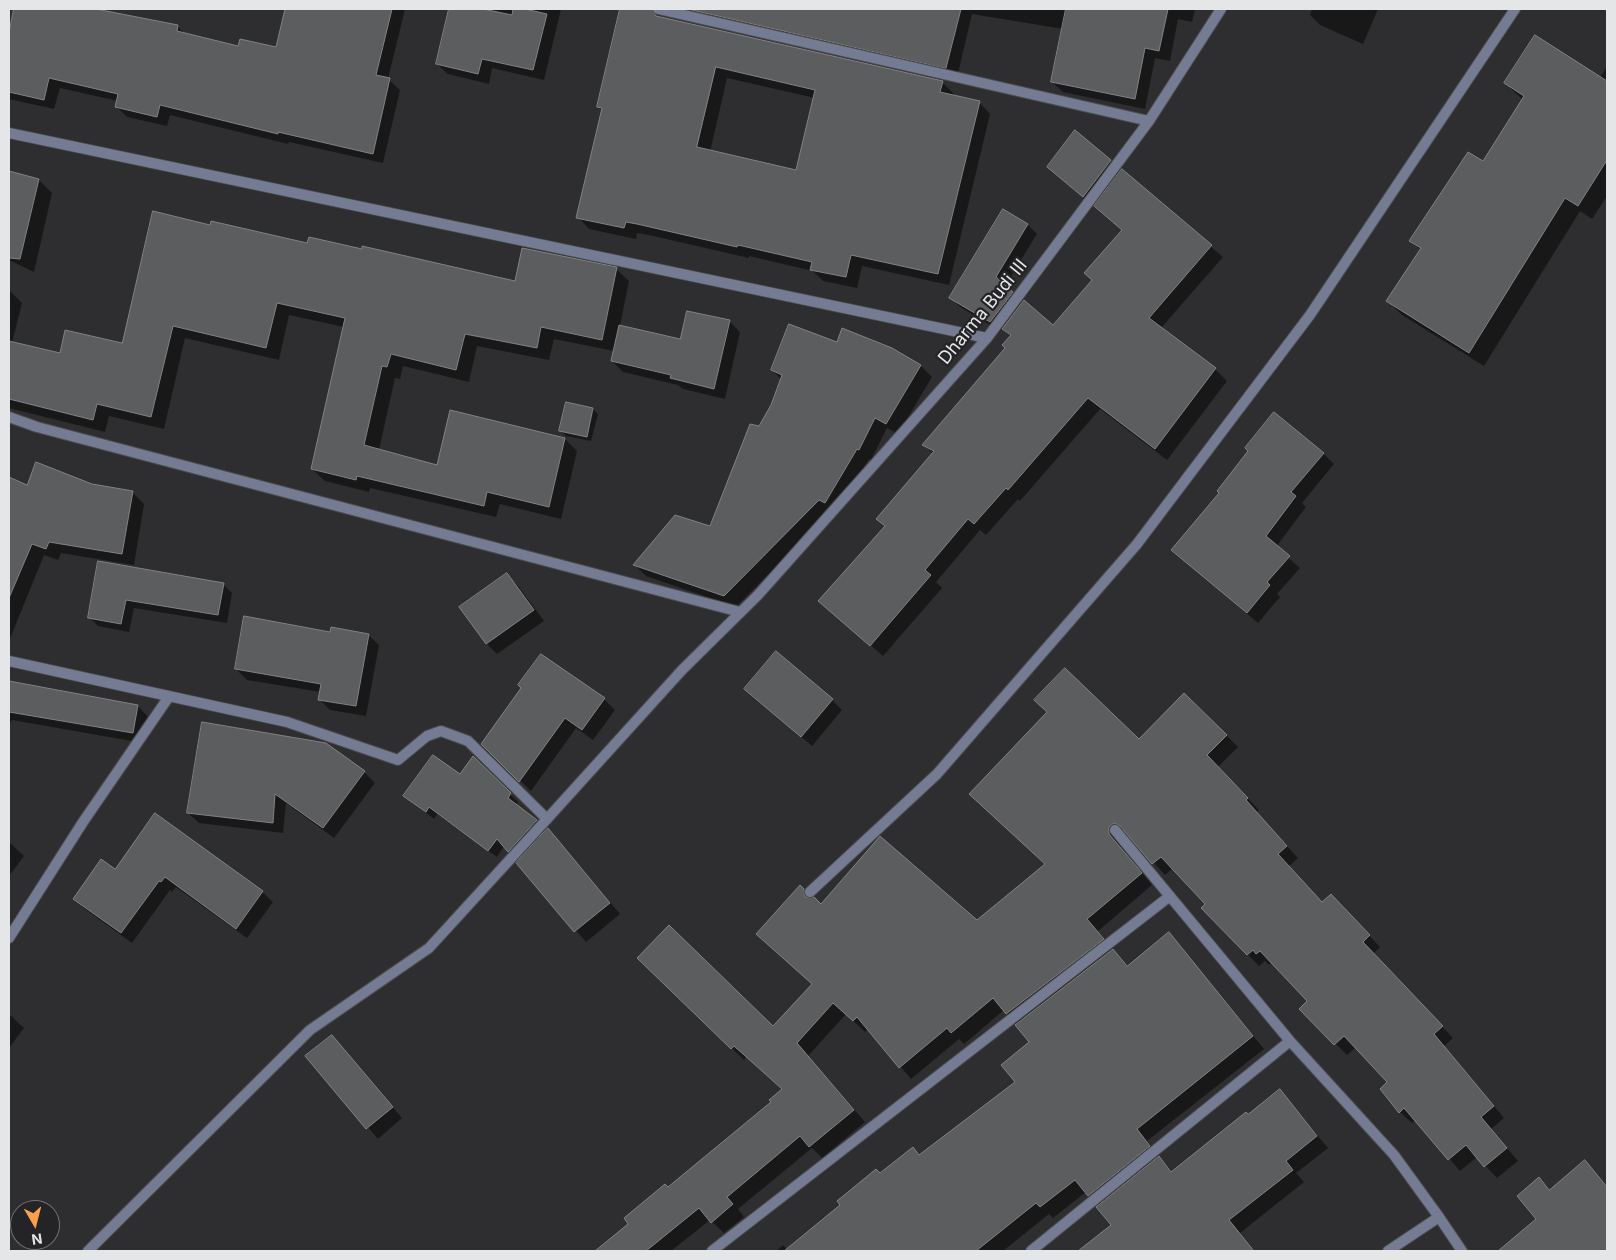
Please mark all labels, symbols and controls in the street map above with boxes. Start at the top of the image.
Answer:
street label: Dharma Budi III [934,255,1032,369]
north arrow [10,1200,60,1250]
text: N [31,1230,43,1249]

